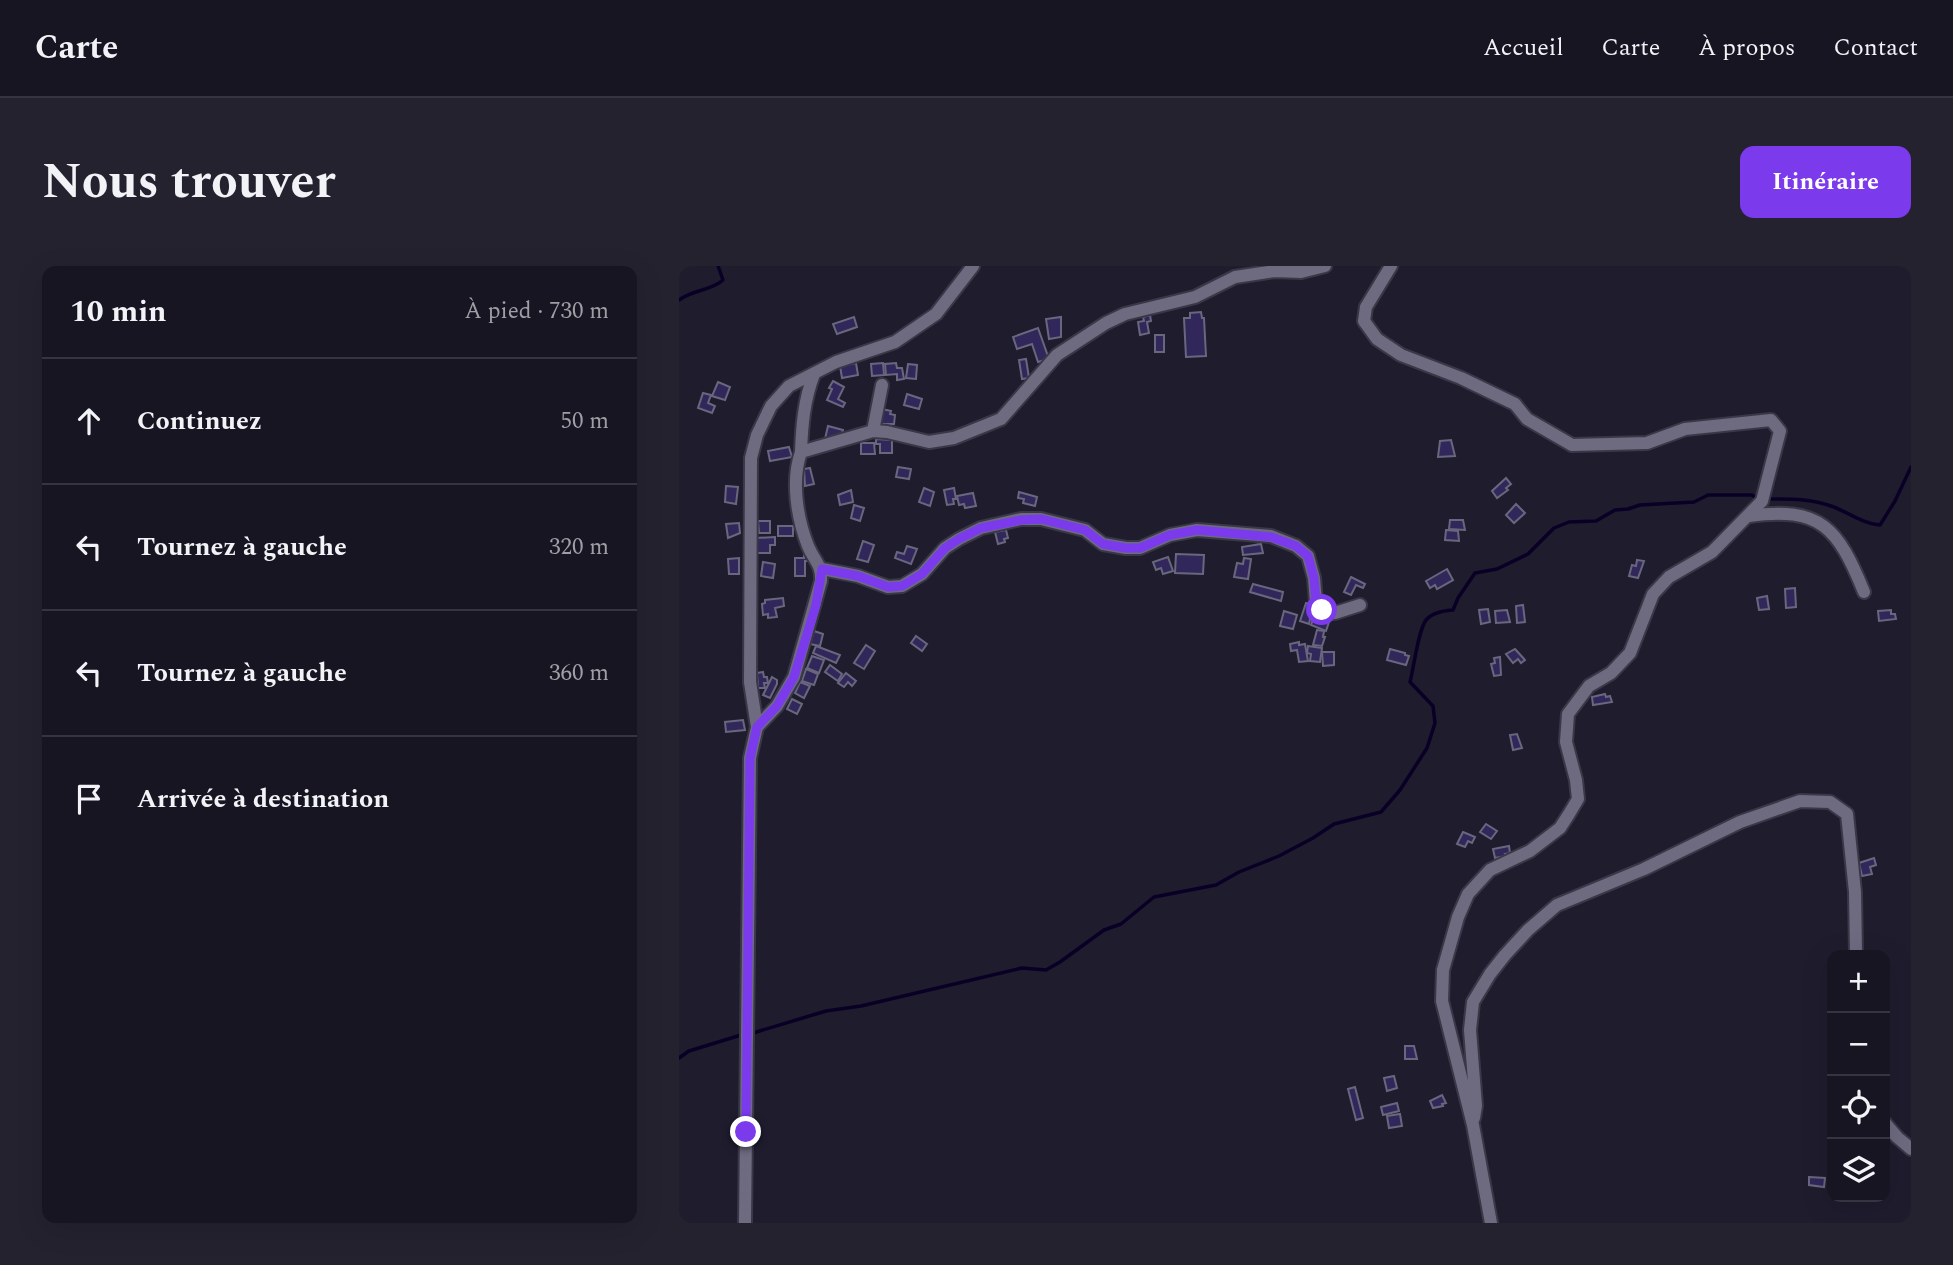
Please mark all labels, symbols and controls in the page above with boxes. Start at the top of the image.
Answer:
text: Carte [35,23,118,73]
text: Accueil [1483,30,1563,66]
text: Carte [1601,30,1660,66]
text: À propos [1698,30,1795,66]
text: Contact [1833,30,1918,66]
text: Nous trouver [42,145,335,220]
button: Itinéraire [1740,146,1911,218]
text: 10 min [70,289,167,335]
text: À pied · 730 m [464,294,609,329]
text: Continuez [137,401,262,441]
icon: ahead [70,402,108,440]
text: 50 m [560,404,609,439]
text: Tournez à gauche [137,527,347,567]
icon: left [70,528,108,566]
text: 320 m [549,530,609,565]
route start [1306,594,1337,625]
text: Tournez à gauche [137,653,347,693]
icon: left [70,654,108,692]
text: 360 m [549,656,609,691]
text: Arrivée à destination [137,779,389,819]
icon: arrive [70,780,108,818]
map controls [1827,950,1890,1202]
button: + [1827,950,1890,1013]
button: − [1827,1013,1890,1076]
button: locate [1827,1076,1890,1139]
route end [730,1116,761,1147]
button: layers [1827,1139,1890,1202]

